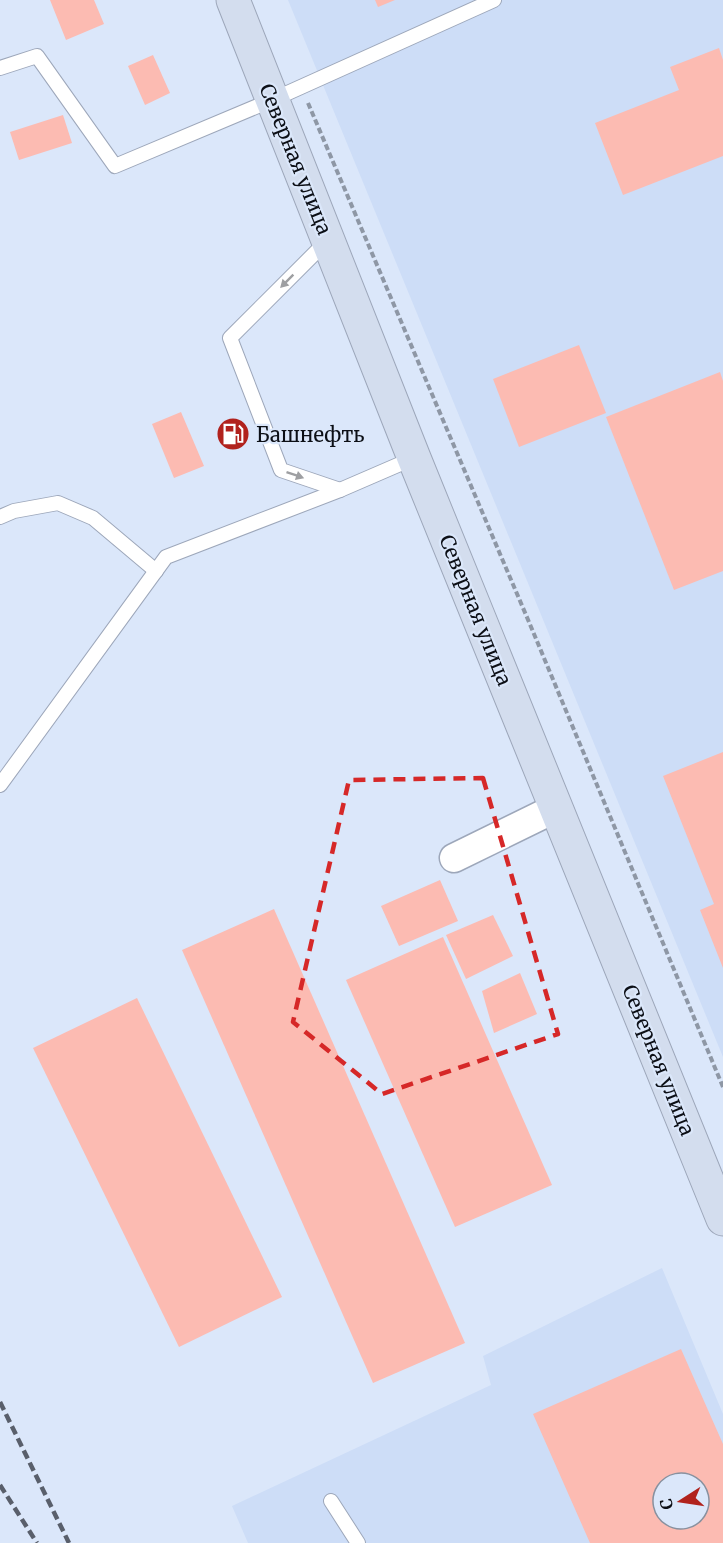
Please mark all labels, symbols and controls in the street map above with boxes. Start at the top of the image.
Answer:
street label: Северная улица [254,80,338,238]
one-way arrow [279,274,294,288]
fuel station icon: Башнефть [215,416,251,452]
place label: Башнефть [256,422,365,447]
one-way arrow [286,470,304,480]
street label: Северная улица [434,531,518,689]
street label: Северная улица [617,981,701,1139]
north arrow [651,1471,711,1531]
text: С [655,1497,677,1511]

